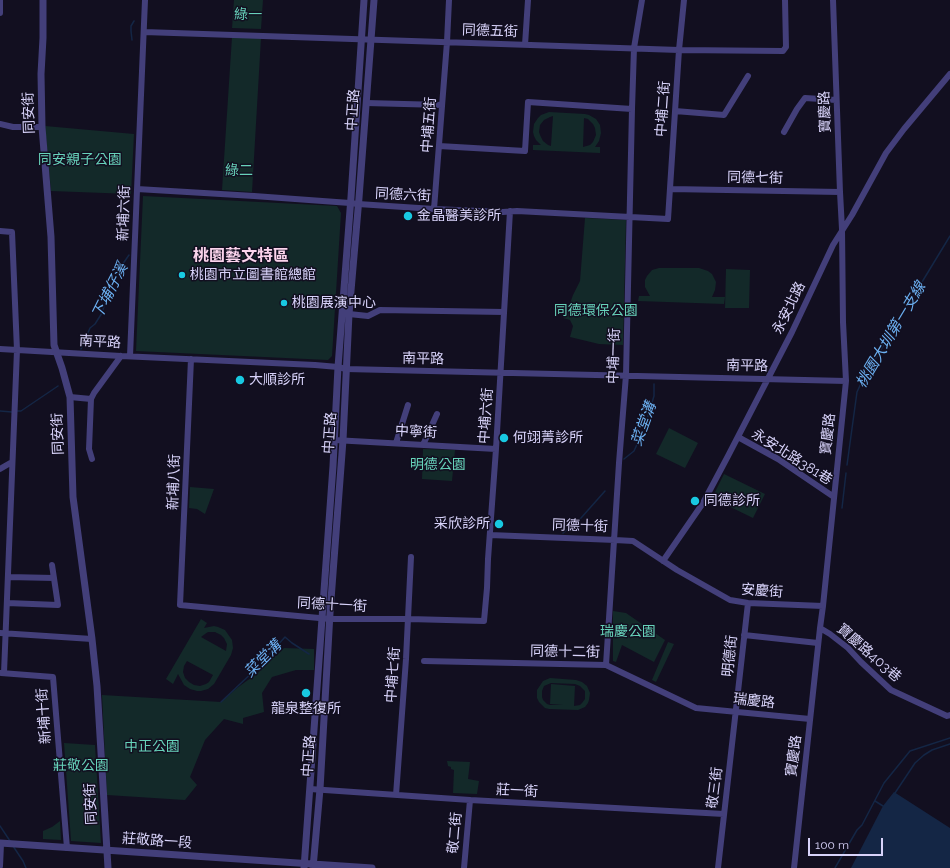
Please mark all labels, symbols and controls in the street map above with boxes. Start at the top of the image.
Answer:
park label: 綠一 [234,7,262,23]
street label: 同德五街 [462,22,518,40]
street label: 中埔二街 [653,80,673,138]
street label: 中正路 [343,88,363,132]
street label: 寶慶路 [816,91,834,133]
street label: 同安街 [20,92,38,134]
street label: 中埔五街 [419,96,439,154]
park label: 同安親子公園 [38,152,122,168]
park label: 綠二 [225,163,253,179]
street label: 同德七街 [727,169,783,187]
street label: 新埔六街 [115,185,133,241]
street label: 同德六街 [375,185,431,205]
place label: 金晶醫美診所 [417,208,501,224]
marker: 金晶醫美診所 [402,210,414,222]
district label: 桃園藝文特區 [193,246,289,266]
water label: 下埔仔溪 [88,260,132,322]
place label: 桃園市立圖書館總館 [190,267,316,283]
marker: 桃園市立圖書館總館 [177,270,187,280]
street label: 永安北路 [769,279,809,337]
water label: 桃園大圳第一支線 [852,279,930,391]
place label: 桃園展演中心 [292,295,376,311]
marker: 桃園展演中心 [279,298,289,308]
park label: 同德環保公園 [554,303,638,319]
street label: 中埔一街 [605,328,623,384]
street label: 南平路 [79,333,121,351]
street label: 南平路 [402,350,444,368]
street label: 南平路 [726,357,768,375]
place label: 大順診所 [249,372,305,388]
marker: 大順診所 [234,374,246,386]
street label: 中埔六街 [476,387,496,445]
water label: 菜堂溝 [628,400,660,448]
street label: 中正路 [320,411,340,455]
street label: 寶慶路 [817,412,839,456]
street label: 同安街 [49,413,67,455]
street label: 中寧街 [395,423,437,441]
street label: 永安北路381巷 [749,426,835,488]
place label: 何翊菁診所 [513,430,583,446]
marker: 何翊菁診所 [498,432,510,444]
street label: 新埔八街 [165,454,183,510]
park label: 明德公園 [410,457,466,473]
place label: 同德診所 [704,493,760,509]
marker: 同德診所 [689,495,701,507]
place label: 采欣診所 [434,516,490,532]
street label: 同德十街 [552,517,608,535]
marker: 采欣診所 [493,518,505,530]
street label: 安慶街 [740,581,784,601]
street label: 同德十一街 [297,595,367,615]
street label: 寶慶路403巷 [833,621,905,685]
park label: 瑞慶公園 [600,624,656,640]
street label: 明德街 [719,634,741,678]
water label: 菜堂溝 [241,637,285,681]
street label: 同德十二街 [530,643,600,661]
street label: 中埔七街 [383,646,403,704]
street label: 新埔十街 [34,687,54,745]
marker: 龍泉整復所 [300,687,312,699]
street label: 瑞慶路 [732,690,776,712]
place label: 龍泉整復所 [271,701,341,717]
street label: 中正路 [299,734,319,778]
street label: 寶慶路 [783,734,805,778]
park label: 中正公園 [124,739,180,755]
park label: 莊敬公園 [53,758,109,774]
street label: 敬三街 [704,766,726,810]
street label: 莊一街 [496,782,538,800]
street label: 同安街 [82,783,100,825]
street label: 敬二街 [445,811,465,855]
street label: 莊敬路一段 [121,830,193,852]
scale bar [810,830,885,856]
text: 100 m [815,838,849,852]

